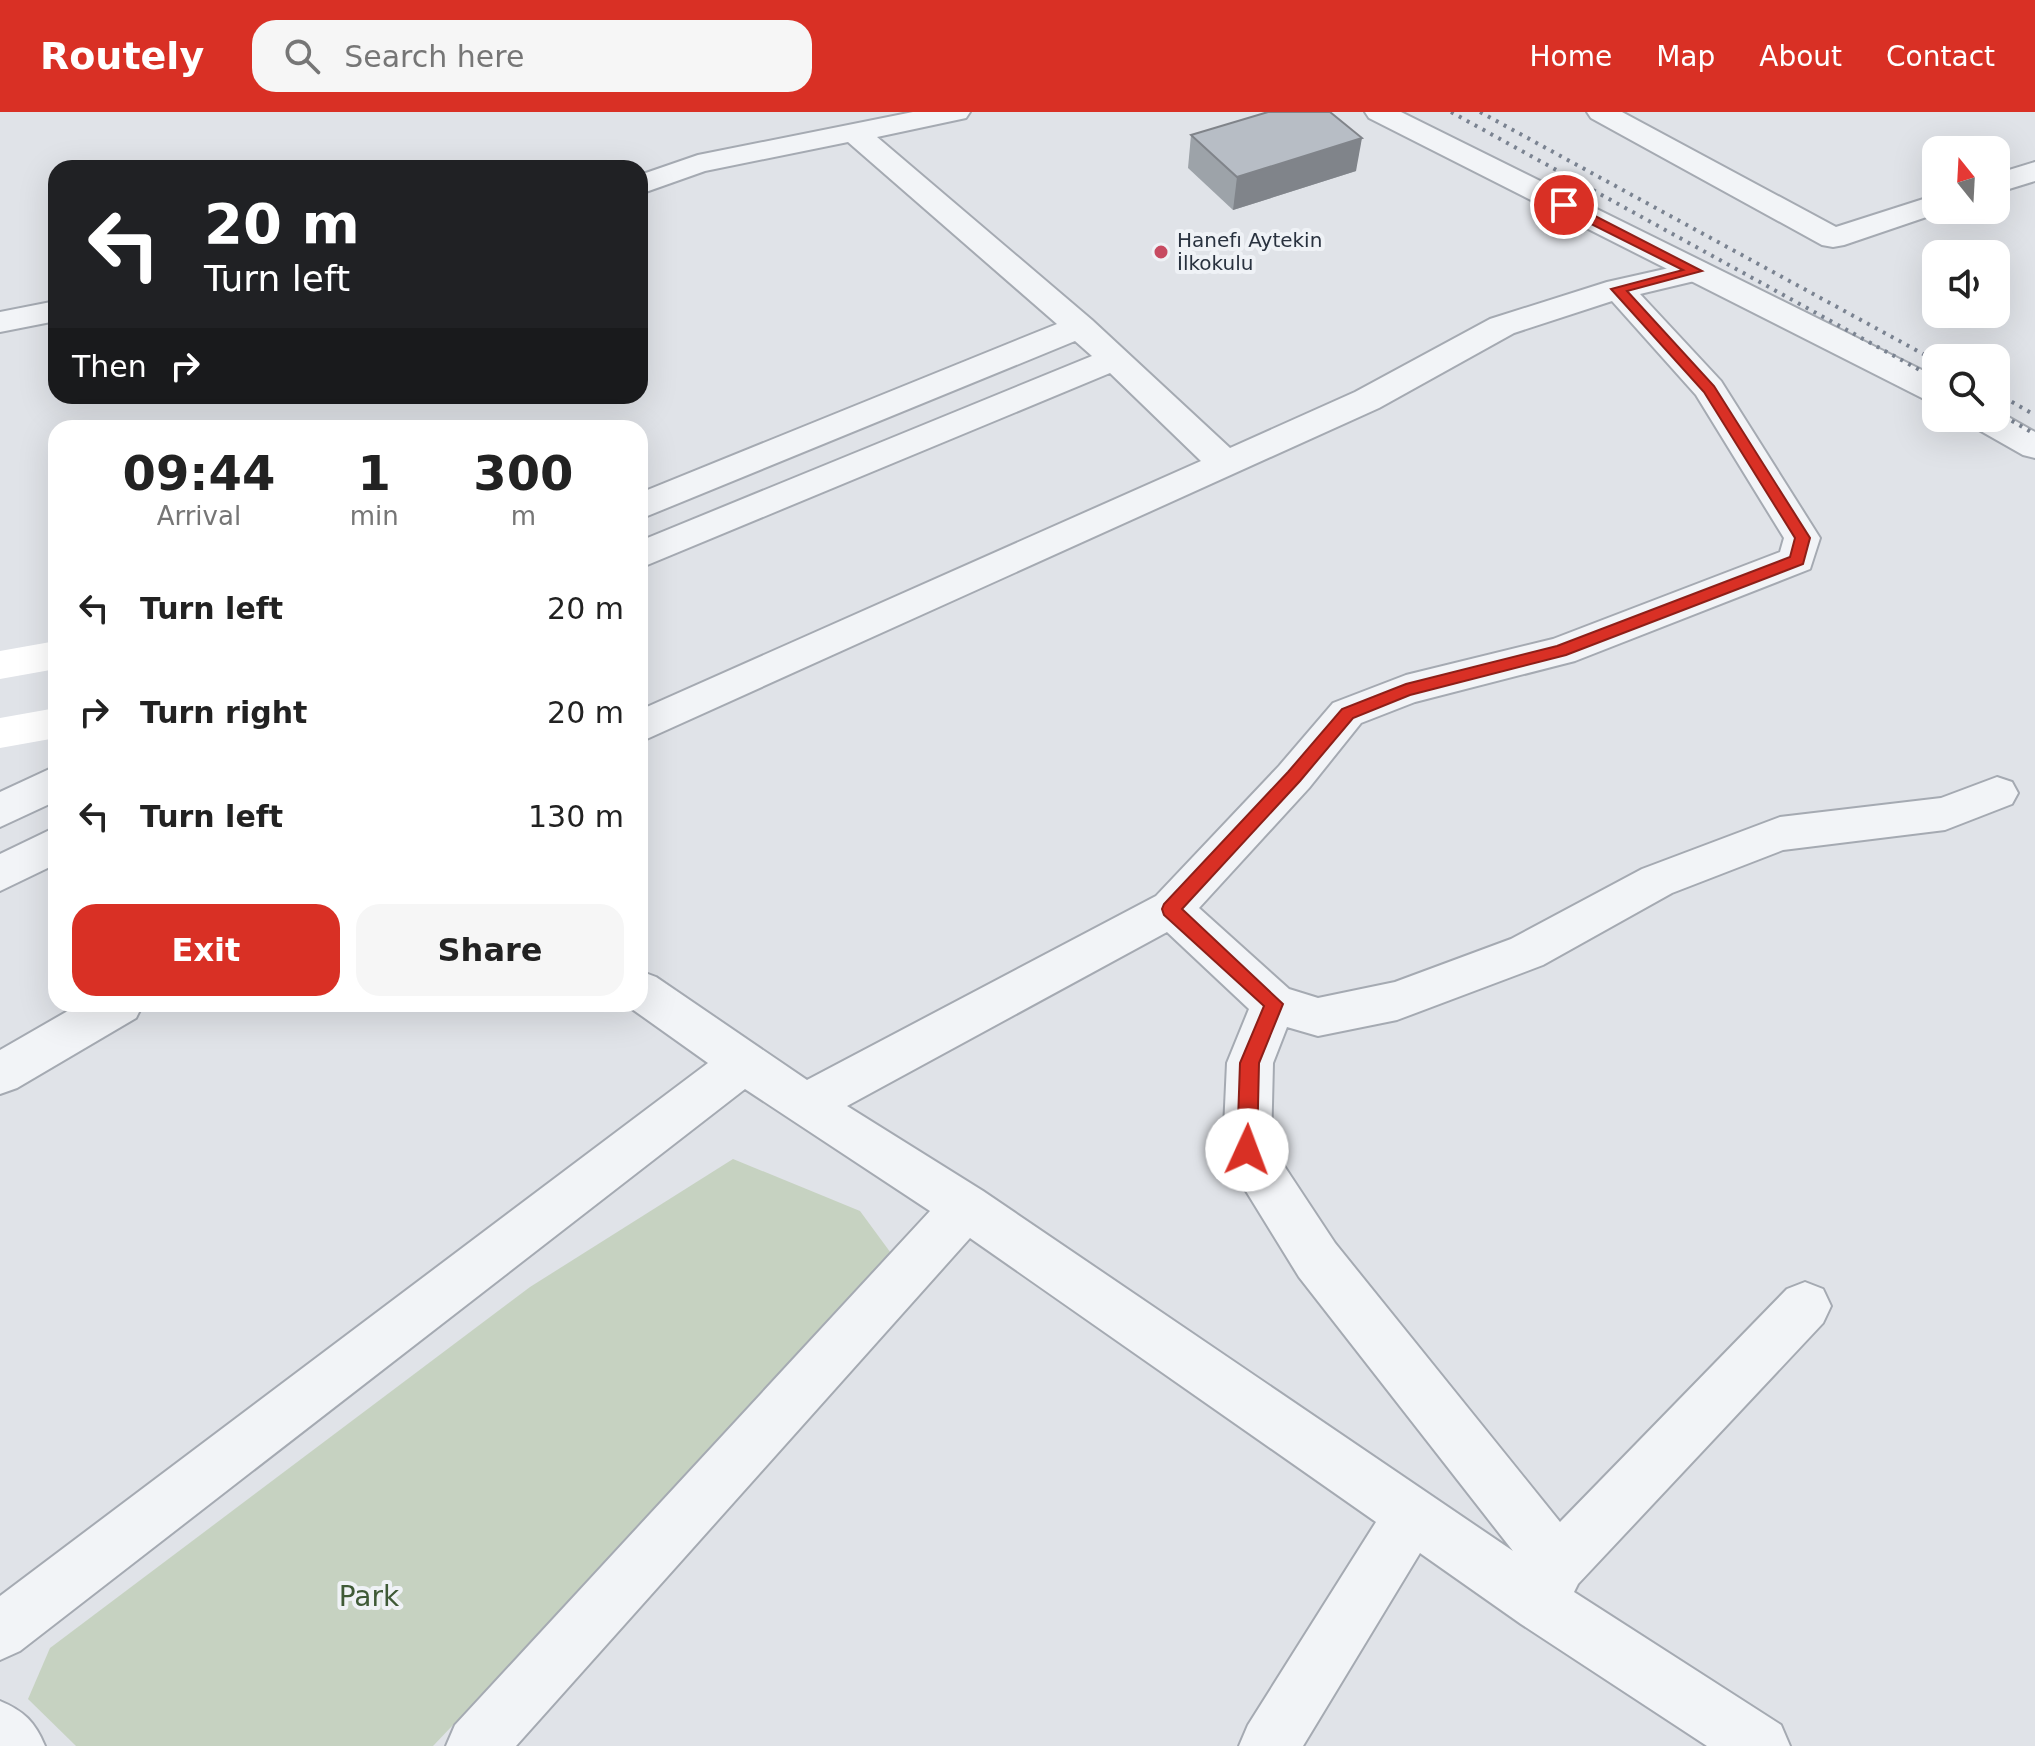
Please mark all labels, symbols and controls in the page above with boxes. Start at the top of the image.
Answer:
search box [252,20,812,92]
text: Routely [40,34,204,78]
icon: search [280,34,324,78]
text: Search here [344,39,524,74]
text: Home [1529,40,1612,73]
text: Map [1656,40,1715,73]
text: About [1759,40,1842,73]
text: Contact [1886,40,1995,73]
north arrow [1922,136,2010,224]
map controls [1922,136,2010,432]
pin [1530,171,1598,239]
icon: arrive [1542,183,1586,227]
text: 20 m [204,191,360,256]
icon: left [72,192,176,296]
place label: Hanefı Aytekin İlkokulu [1177,228,1322,275]
button: sound [1922,240,2010,328]
marker: Hanefı Aytekin İlkokulu [1152,243,1170,261]
text: Turn left [204,258,350,299]
icon: right [163,344,207,388]
button: search [1922,344,2010,432]
text: Then [72,349,147,384]
text: 09:44 [122,445,275,501]
text: 1 [358,445,391,501]
text: 300 [473,445,573,501]
text: Arrival [157,501,241,531]
text: min [350,501,399,531]
text: m [511,501,536,531]
icon: left [72,586,116,630]
text: Turn left [140,591,283,626]
text: 20 m [547,591,624,626]
icon: right [72,690,116,734]
text: Turn right [140,695,307,730]
text: 20 m [547,695,624,730]
icon: left [72,794,116,838]
text: Turn left [140,799,283,834]
text: 130 m [528,799,624,834]
button: Exit [72,904,340,996]
button: Share [356,904,624,996]
position arrow [1205,1108,1289,1192]
park label: Park [339,1580,400,1613]

